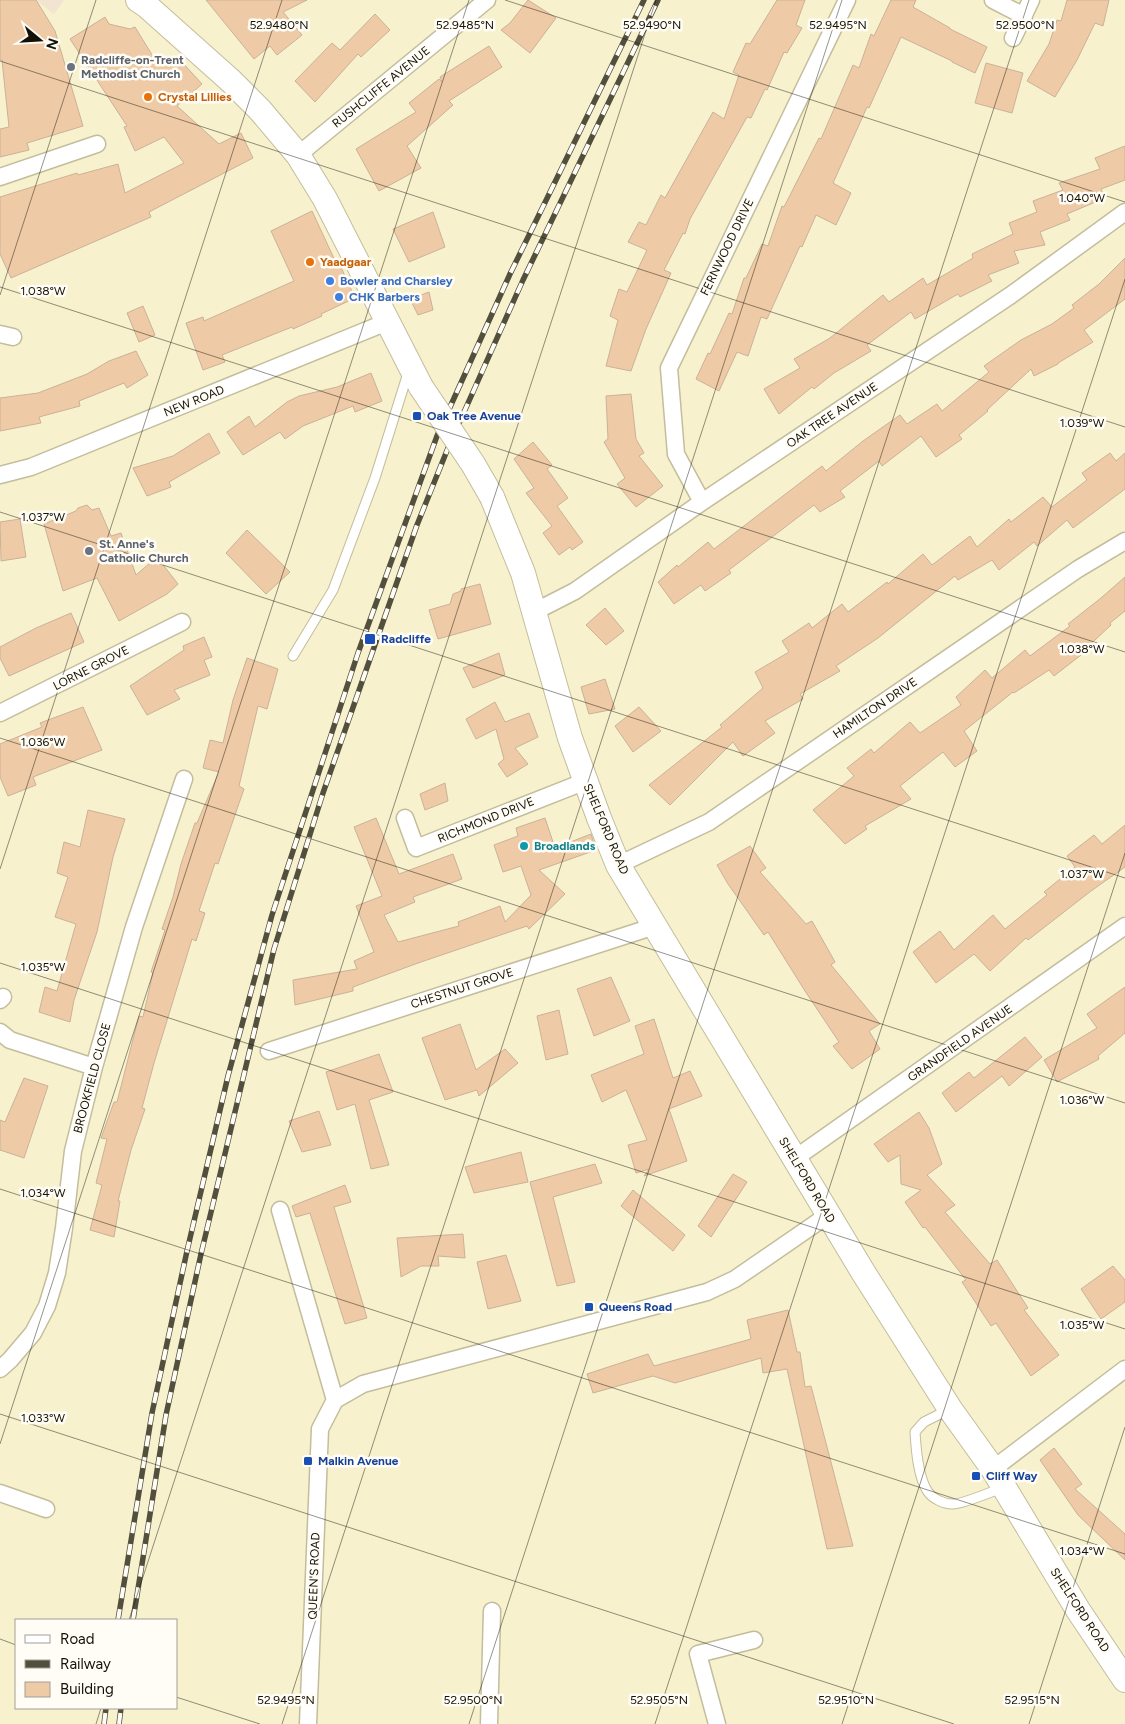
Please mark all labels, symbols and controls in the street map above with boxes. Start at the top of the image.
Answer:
north arrow [15,15,65,65]
text: 52.9480°N [249,18,309,32]
text: 52.9485°N [436,18,494,32]
text: 52.9490°N [623,18,681,32]
text: 52.9495°N [809,18,867,32]
text: 52.9500°N [996,18,1054,32]
text: N [42,36,62,52]
street label: RUSHCLIFFE AVENUE [329,43,433,131]
place label: Radcliffe-on-Trent Methodist Church [81,53,184,81]
marker: Radcliffe-on-Trent Methodist Church [65,61,77,73]
place label: Crystal Lillies [158,90,232,104]
marker: Crystal Lillies [142,91,154,103]
text: 1.040°W [1059,191,1106,205]
street label: FERNWOOD DRIVE [697,196,757,298]
place label: Yaadgaar [320,255,372,269]
marker: Yaadgaar [304,256,316,268]
place label: Bowler and Charsley [340,274,453,288]
marker: Bowler and Charsley [324,275,336,287]
text: 1.038°W [21,284,66,298]
place label: CHK Barbers [349,290,420,304]
marker: CHK Barbers [333,291,345,303]
street label: OAK TREE AVENUE [784,379,880,451]
street label: NEW ROAD [162,383,226,419]
place label: Oak Tree Avenue [427,409,521,423]
marker: Oak Tree Avenue [411,410,423,422]
text: 1.039°W [1060,416,1105,430]
text: 1.037°W [21,510,66,524]
place label: St. Anne's Catholic Church [99,537,189,565]
marker: St. Anne's Catholic Church [83,545,95,557]
marker: Radcliffe [363,632,377,646]
place label: Radcliffe [381,632,431,646]
text: 1.038°W [1060,642,1105,656]
street label: LORNE GROVE [51,643,131,693]
street label: HAMILTON DRIVE [830,675,920,741]
text: 1.036°W [21,735,66,749]
street label: SHELFORD ROAD [581,781,631,877]
street label: RICHMOND DRIVE [436,794,536,846]
place label: Broadlands [534,839,596,853]
marker: Broadlands [518,840,530,852]
text: 1.037°W [1060,867,1105,881]
text: 1.035°W [21,960,66,974]
street label: CHESTNUT GROVE [409,965,515,1011]
street label: GRANDFIELD AVENUE [905,1002,1015,1084]
street label: BROOKFIELD CLOSE [71,1021,113,1135]
text: 1.036°W [1060,1093,1105,1107]
street label: SHELFORD ROAD [776,1135,838,1225]
text: 1.034°W [20,1186,66,1200]
place label: Queens Road [599,1300,672,1314]
marker: Queens Road [583,1301,595,1313]
text: 1.035°W [1060,1318,1105,1332]
text: 1.033°W [21,1411,66,1425]
place label: Malkin Avenue [318,1454,399,1468]
marker: Malkin Avenue [302,1455,314,1467]
place label: Cliff Way [986,1469,1038,1483]
marker: Cliff Way [970,1470,982,1482]
street label: QUEEN'S ROAD [305,1532,323,1620]
text: 1.034°W [1059,1544,1105,1558]
street label: SHELFORD ROAD [1048,1565,1112,1655]
legend [15,1619,178,1709]
text: Road [60,1630,95,1648]
text: Railway [60,1655,111,1673]
text: Building [60,1680,114,1698]
text: 52.9495°N [257,1693,315,1707]
text: 52.9500°N [444,1693,502,1707]
text: 52.9505°N [630,1693,688,1707]
text: 52.9510°N [818,1693,874,1707]
text: 52.9515°N [1004,1693,1060,1707]

